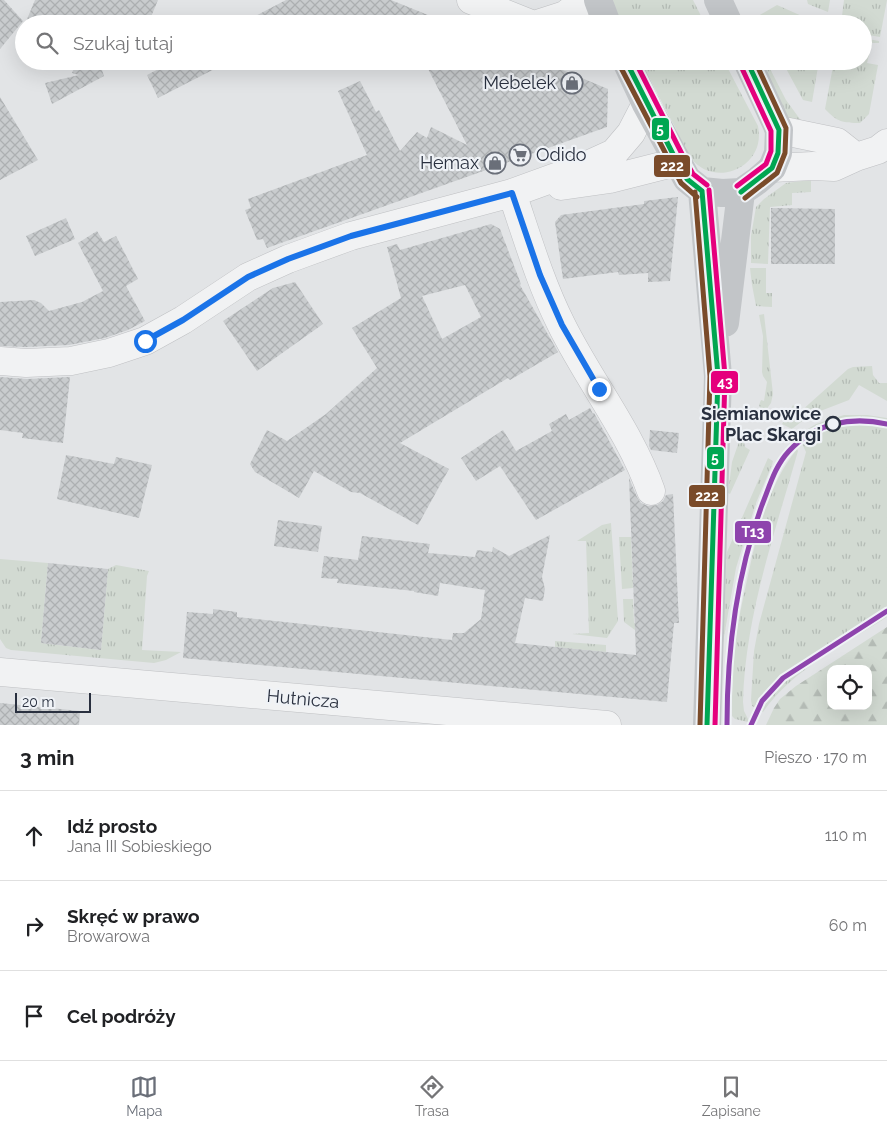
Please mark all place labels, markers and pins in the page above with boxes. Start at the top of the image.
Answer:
shop icon: Mebelek [560,71,584,95]
place label: Mebelek [483,72,556,93]
supermarket icon: Odido [508,143,532,167]
place label: Odido [536,144,587,165]
shop icon: Hemax [483,151,507,175]
place label: Hemax [420,152,479,173]
place label: Siemianowice Plac Skargi [701,403,821,445]
marker: Siemianowice Plac Skargi [825,416,841,432]

